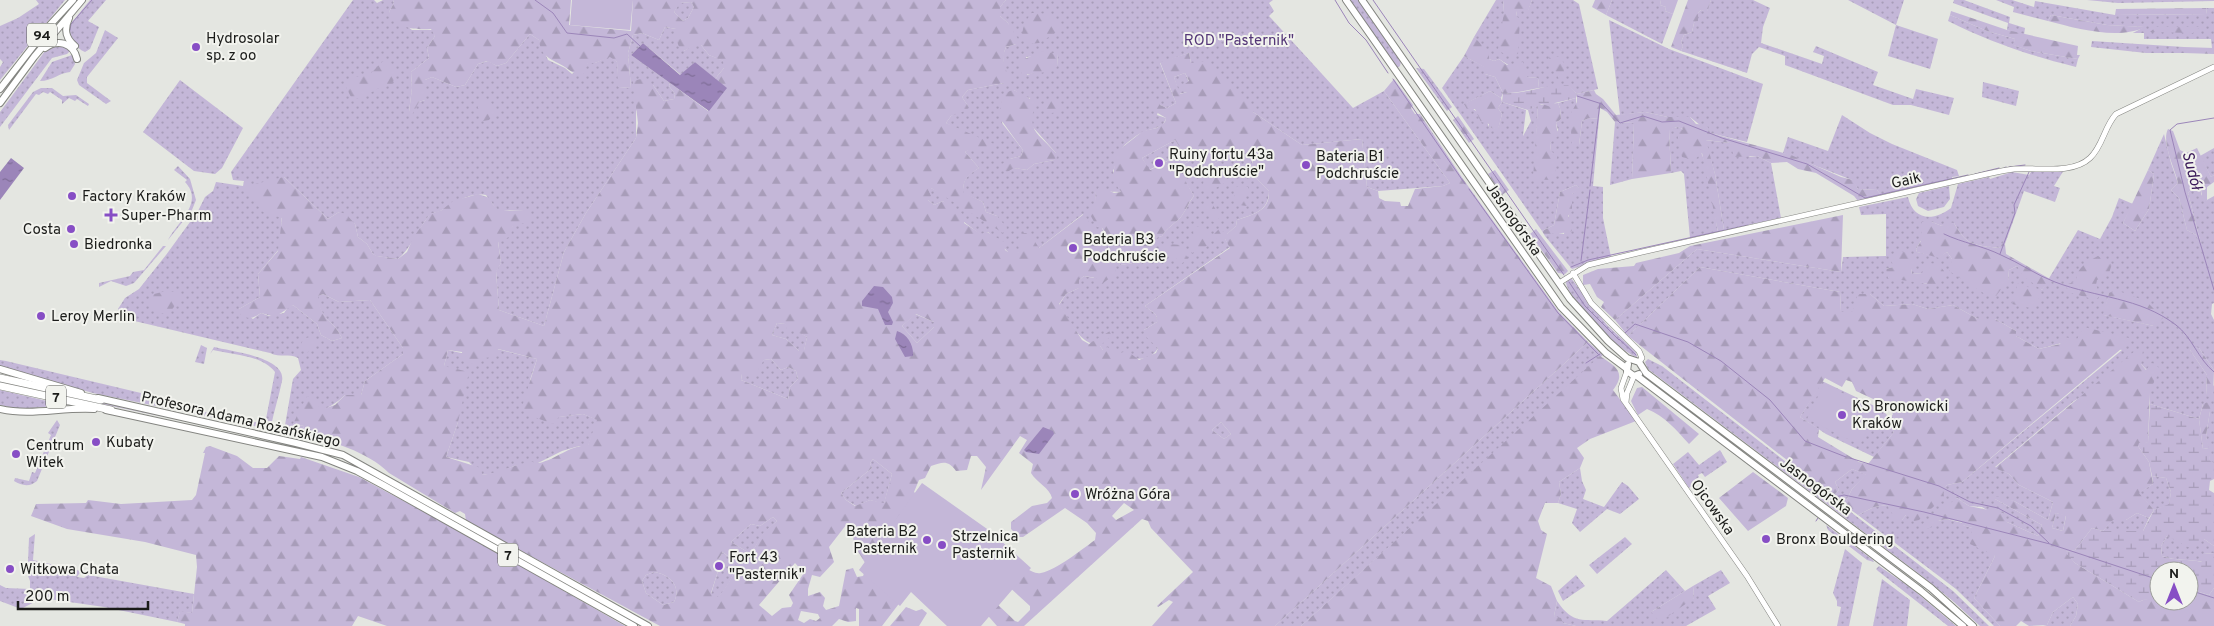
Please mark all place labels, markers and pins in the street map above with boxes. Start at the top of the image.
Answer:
place label: Hydrosolar sp. z oo [206,30,280,66]
marker: Hydrosolar sp. z oo [190,41,202,53]
place label: Ruiny fortu 43a "Podchruście" [1169,146,1274,182]
place label: Bateria B1 Podchruście [1316,148,1399,184]
marker: Ruiny fortu 43a "Podchruście" [1153,157,1165,169]
marker: Bateria B1 Podchruście [1300,159,1312,171]
place label: Factory Kraków [82,188,186,207]
marker: Factory Kraków [66,190,78,202]
place label: Super-Pharm [121,207,211,226]
marker: Super-Pharm [105,209,117,221]
place label: Costa [23,221,61,240]
marker: Costa [65,223,77,235]
place label: Bateria B3 Podchruście [1083,231,1166,267]
place label: Biedronka [84,236,152,255]
marker: Biedronka [68,238,80,250]
marker: Bateria B3 Podchruście [1067,242,1079,254]
place label: Leroy Merlin [51,308,135,327]
marker: Leroy Merlin [35,310,47,322]
place label: KS Bronowicki Kraków [1852,398,1948,434]
marker: KS Bronowicki Kraków [1836,409,1848,421]
place label: Kubaty [106,434,154,453]
marker: Kubaty [90,436,102,448]
place label: Centrum Witek [26,437,84,473]
marker: Centrum Witek [10,448,22,460]
place label: Wróżna Góra [1085,486,1170,505]
marker: Wróżna Góra [1069,488,1081,500]
place label: Bateria B2 Pasternik [846,523,917,559]
place label: Strzelnica Pasternik [952,528,1019,564]
place label: Bronx Bouldering [1776,531,1894,550]
marker: Bronx Bouldering [1760,533,1772,545]
marker: Bateria B2 Pasternik [921,534,933,546]
marker: Strzelnica Pasternik [936,539,948,551]
place label: Fort 43 "Pasternik" [729,549,805,585]
marker: Fort 43 "Pasternik" [713,560,725,572]
place label: Witkowa Chata [20,561,119,580]
marker: Witkowa Chata [4,563,16,575]

